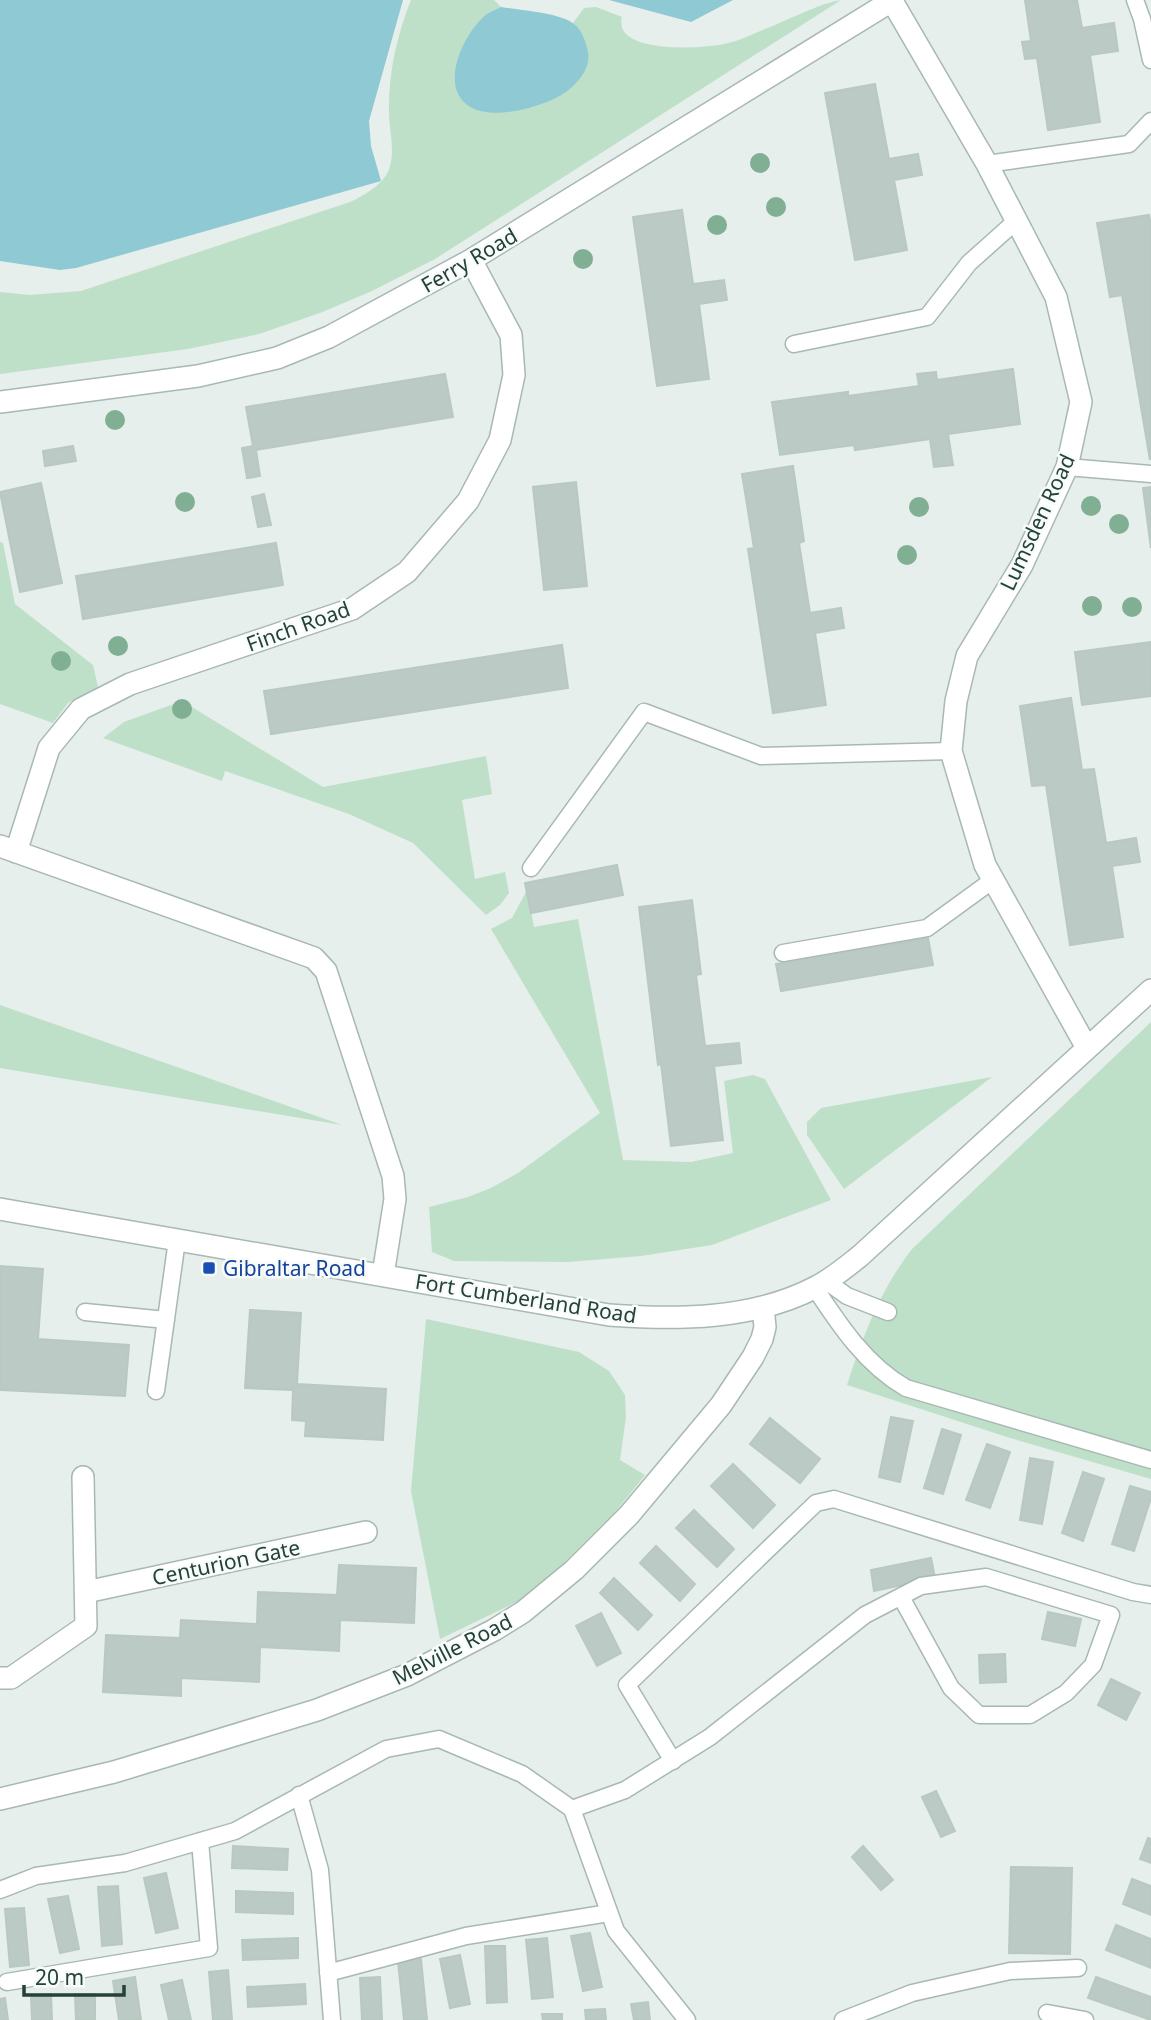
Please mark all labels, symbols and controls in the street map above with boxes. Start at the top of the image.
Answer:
street label: Ferry Road [416,221,522,299]
street label: Lumsden Road [993,449,1081,595]
street label: Finch Road [242,594,354,658]
place label: Gibraltar Road [223,1254,366,1282]
marker: Gibraltar Road [201,1260,217,1276]
street label: Fort Cumberland Road [413,1267,639,1329]
street label: Centurion Gate [150,1533,302,1591]
street label: Melville Road [387,1607,517,1691]
scale bar [24,1954,124,1998]
text: 20 m [35,1963,84,1991]

